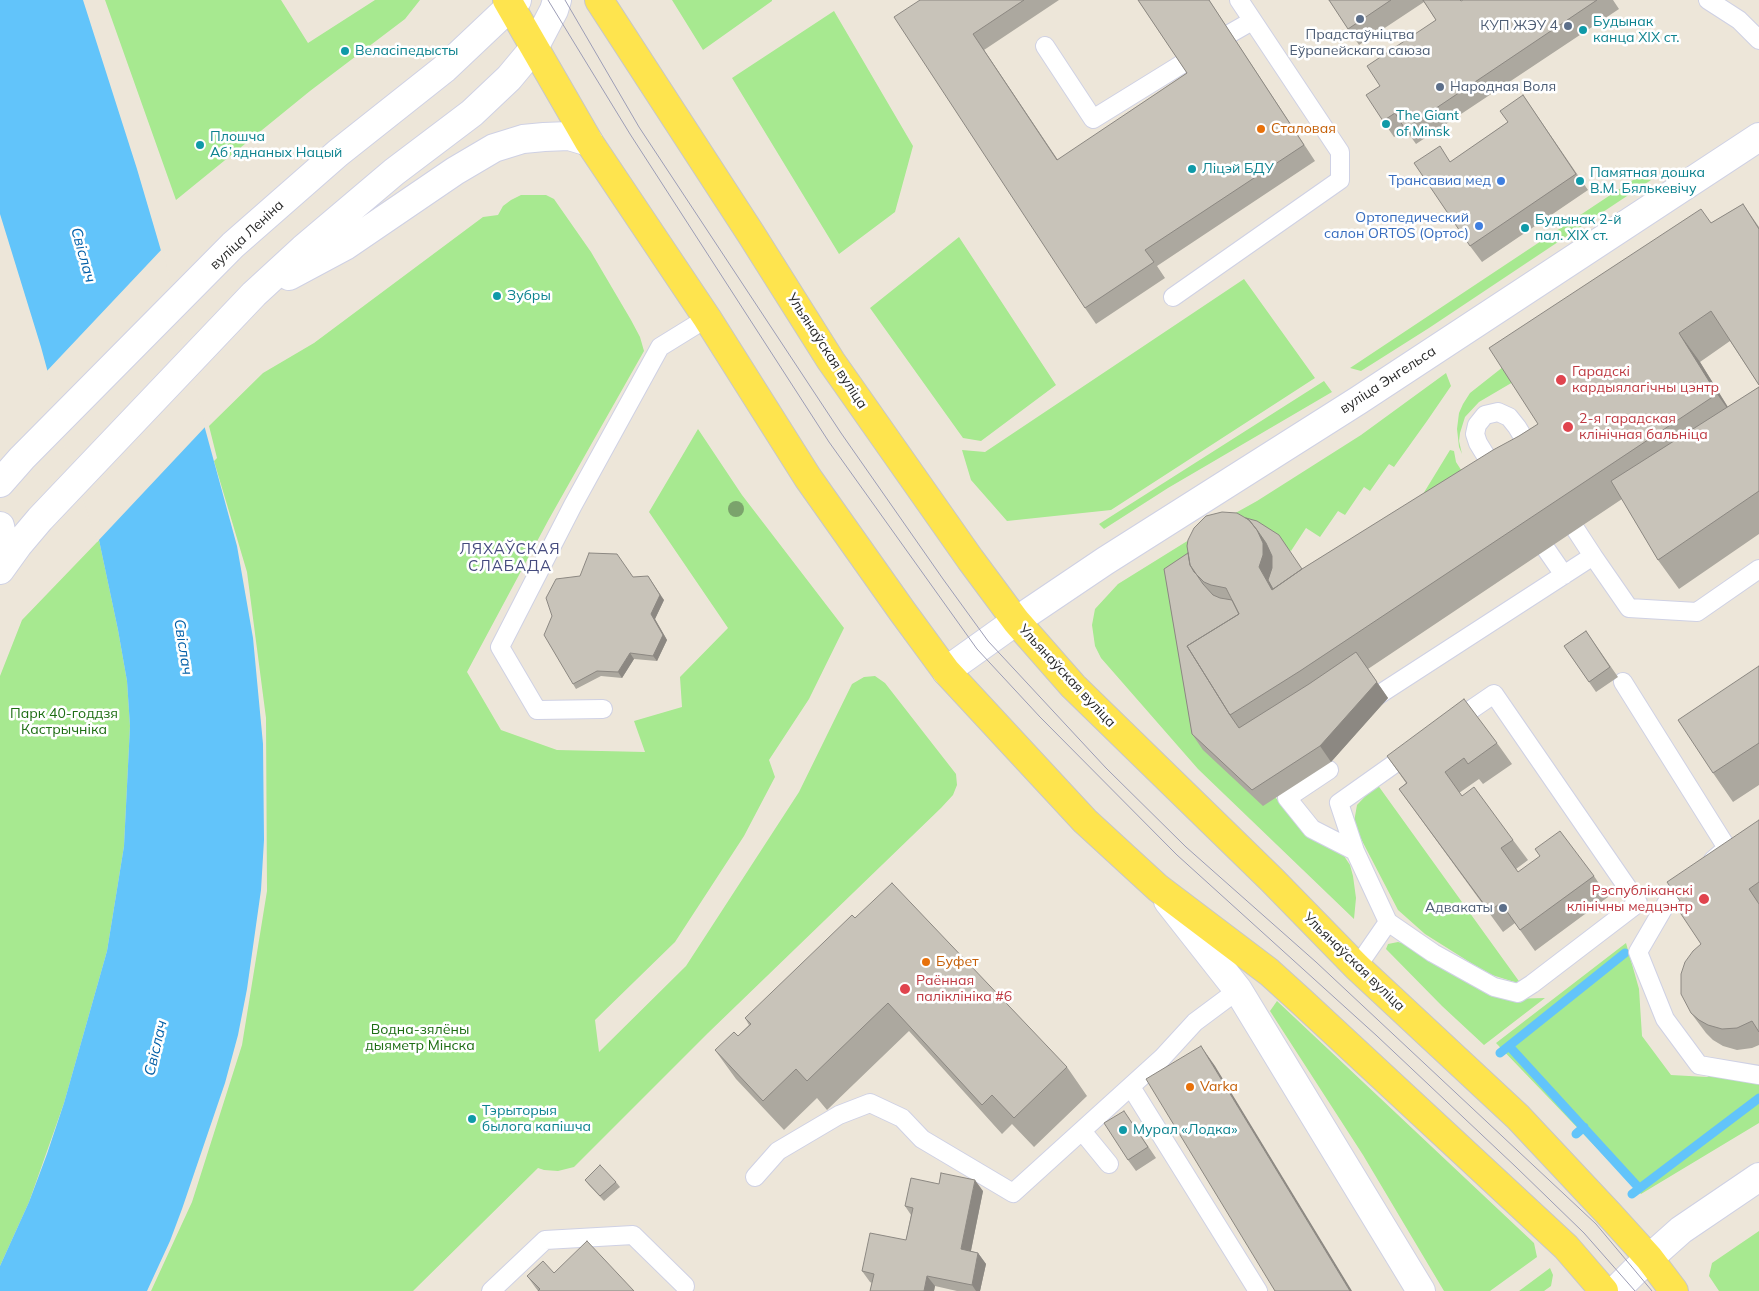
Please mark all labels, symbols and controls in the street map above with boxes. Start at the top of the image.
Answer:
marker: Прадстаўніцтва Еўрапейскага саюза [1354,13,1366,25]
place label: Будынак канца ХІХ ст. [1593,14,1679,46]
place label: КУП ЖЭУ 4 [1480,18,1558,34]
marker: КУП ЖЭУ 4 [1562,20,1574,32]
marker: Будынак канца ХІХ ст. [1577,24,1589,36]
place label: Прадстаўніцтва Еўрапейскага саюза [1289,27,1431,59]
place label: Веласіпедысты [355,43,458,59]
marker: Веласіпедысты [339,45,351,57]
place label: Народная Воля [1450,79,1556,95]
marker: Народная Воля [1434,81,1446,93]
place label: The Giant of Minsk [1396,108,1459,140]
marker: The Giant of Minsk [1380,118,1392,130]
place label: Сталовая [1271,121,1336,137]
marker: Сталовая [1255,123,1267,135]
place label: Плошча Абʼяднаных Нацый [210,129,342,162]
marker: Плошча Абʼяднаных Нацый [194,139,206,151]
place label: Ліцэй БДУ [1202,161,1274,177]
marker: Ліцэй БДУ [1186,163,1198,175]
place label: Памятная дошка В.М. Бялькевічу [1590,165,1705,198]
place label: Трансавиа мед [1389,173,1491,189]
marker: Трансавиа мед [1495,175,1507,187]
marker: Памятная дошка В.М. Бялькевічу [1574,175,1586,187]
street label: вуліца Леніна [207,197,287,273]
place label: Ортопедический салон ORTOS (Ортос) [1324,210,1469,242]
place label: Будынак 2-й пал. ХІХ ст. [1535,212,1622,244]
marker: Ортопедический салон ORTOS (Ортос) [1473,220,1485,232]
marker: Будынак 2-й пал. ХІХ ст. [1519,222,1531,234]
water label: Свіслач [67,225,99,285]
place label: Зубры [507,288,551,304]
marker: Зубры [491,290,503,302]
street label: Ульянаўская вуліца [783,290,871,412]
street label: вуліца Энгельса [1337,343,1439,417]
place label: Гарадскі кардыялагічны цэнтр [1572,364,1719,397]
marker: Гарадскі кардыялагічны цэнтр [1554,373,1568,387]
place label: 2-я гарадская клінічная бальніца [1579,411,1708,444]
marker: 2-я гарадская клінічная бальніца [1561,420,1575,434]
district label: ЛЯХАЎСКАЯ СЛАБАДА [458,540,562,575]
water label: Свіслач [170,618,196,676]
street label: Ульянаўская вуліца [1015,621,1119,731]
park label: Парк 40-годдзя Кастрычніка [10,706,118,739]
place label: Рэспубліканскі клінічны медцэнтр [1567,883,1693,916]
marker: Рэспубліканскі клінічны медцэнтр [1697,892,1711,906]
place label: Адвакаты [1425,900,1493,916]
marker: Адвакаты [1497,902,1509,914]
street label: Ульянаўская вуліца [1300,909,1408,1015]
place label: Буфет [936,954,979,970]
marker: Буфет [920,956,932,968]
place label: Раённая паліклініка #6 [916,973,1012,1006]
marker: Раённая паліклініка #6 [898,982,912,996]
water label: Свіслач [141,1019,171,1077]
park label: Водна-зялёны дыяметр Мінска [365,1022,475,1054]
place label: Varka [1200,1079,1238,1095]
marker: Varka [1184,1081,1196,1093]
place label: Тэрыторыя былога капішча [482,1103,591,1136]
marker: Тэрыторыя былога капішча [466,1113,478,1125]
place label: Мурал «Лодка» [1133,1122,1237,1138]
marker: Мурал «Лодка» [1117,1124,1129,1136]

